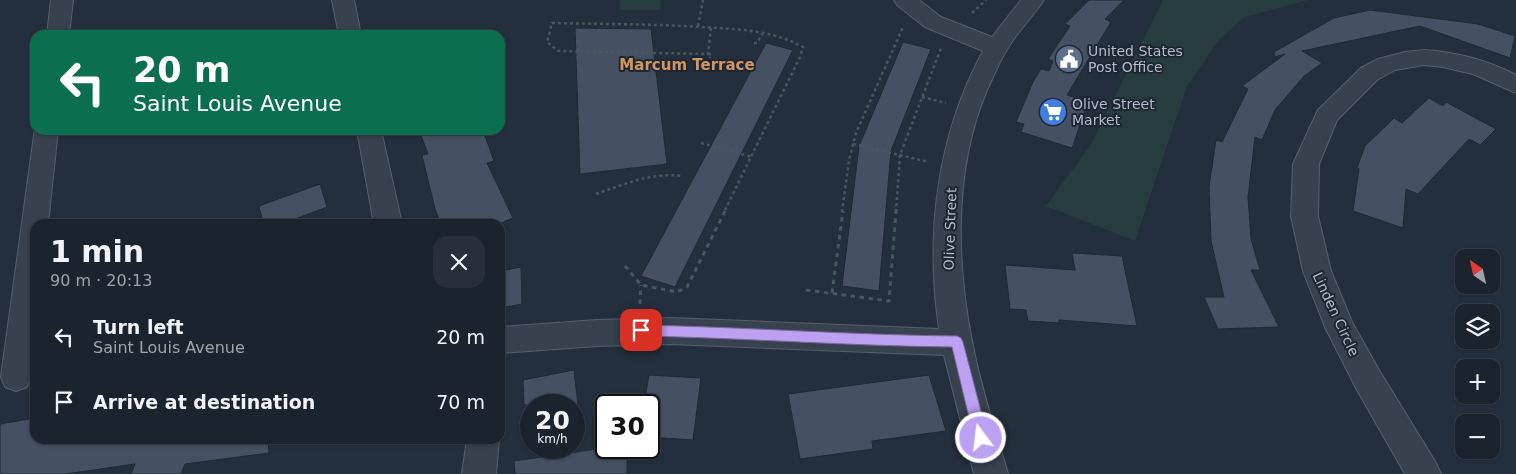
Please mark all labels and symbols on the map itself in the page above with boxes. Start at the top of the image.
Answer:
place label: United States Post Office [1088,43,1183,75]
public building icon: United States Post Office [1054,44,1084,74]
district label: Marcum Terrace [619,56,755,74]
place label: Olive Street Market [1072,96,1155,128]
supermarket icon: Olive Street Market [1038,97,1068,127]
street label: Olive Street [941,187,959,271]
north arrow [1455,249,1500,294]
street label: Linden Circle [1310,270,1362,358]
pin [620,309,662,351]
speed limit sign: 30 [595,394,660,459]
position arrow [954,411,1006,463]

